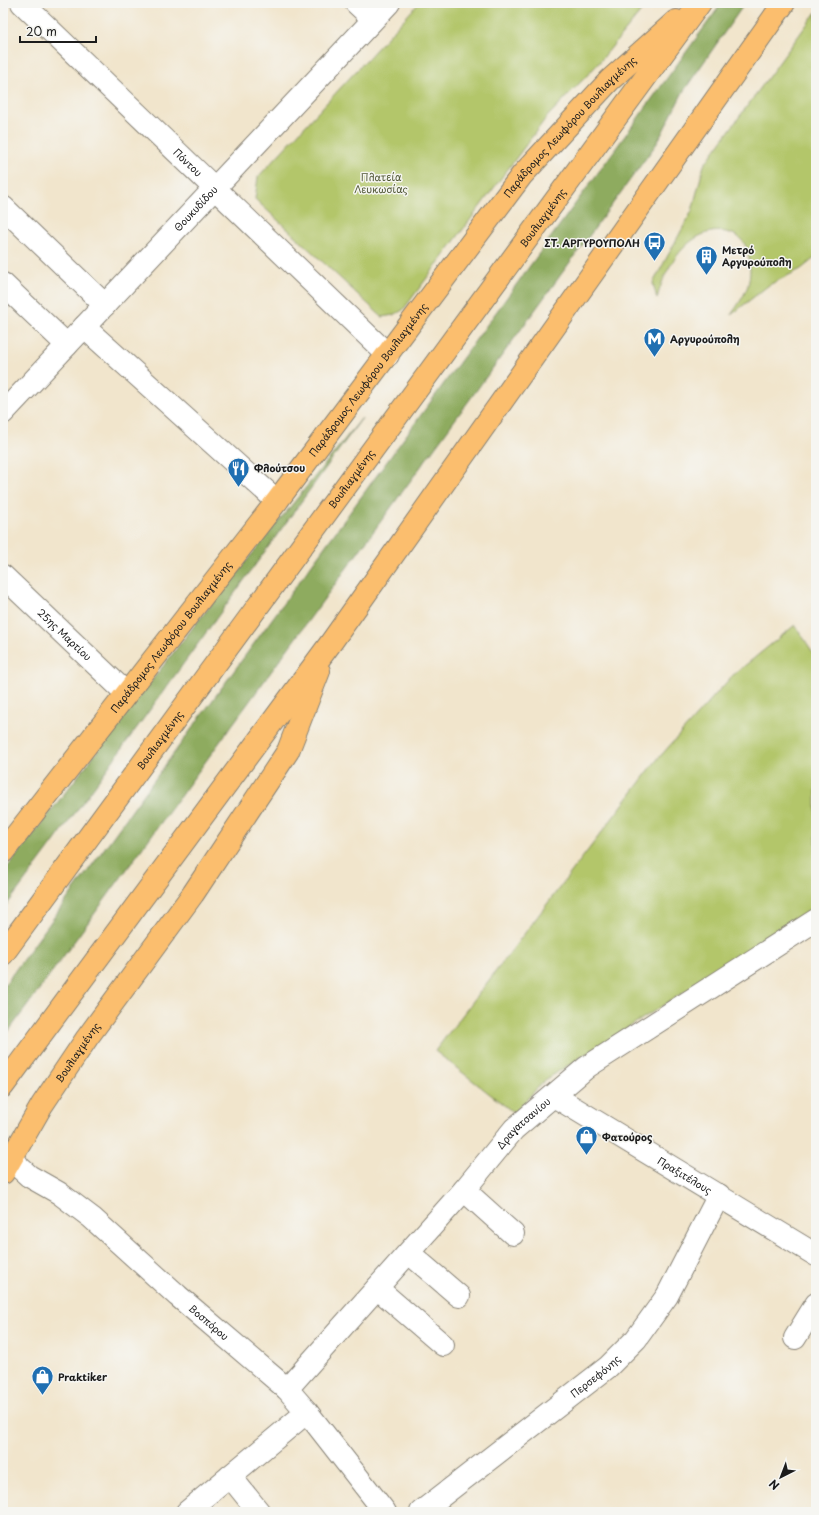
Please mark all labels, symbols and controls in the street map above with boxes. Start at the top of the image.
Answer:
scale bar [20,18,96,44]
text: 20 m [26,22,57,40]
street label: Παράδρομος Λεωφόρου Βουλιαγμένης [500,52,639,200]
street label: Πόντου [170,145,206,180]
park label: Πλατεία Λευκωσίας [354,169,408,196]
street label: Θουκυδίδου [170,182,221,234]
street label: Βουλιαγμένης [516,185,569,250]
bus stop icon: ΣΤ. ΑΡΓΥΡΟΥΠΟΛΗ [642,230,668,263]
place label: ΣΤ. ΑΡΓΥΡΟΥΠΟΛΗ [544,235,640,250]
place label: Μετρό Αργυρούπολη [722,242,792,269]
building icon: Μετρό Αργυρούπολη [693,243,719,276]
street label: Παράδρομος Λεωφόρου Βουλιαγμένης [305,299,430,459]
metro station icon: Αργυρούπολη [642,326,668,359]
place label: Αργυρούπολη [670,331,740,346]
street label: Βουλιαγμένης [324,446,377,511]
restaurant icon: Φλούτσου [225,455,251,488]
place label: Φλούτσου [254,460,305,475]
street label: Παράδρομος Λεωφόρου Βουλιαγμένης [107,557,235,716]
street label: 25ης Μαρτίου [34,605,96,664]
street label: Βουλιαγμένης [133,707,186,773]
street label: Βουλιαγμένης [51,1019,103,1085]
street label: Δραγατσανίου [493,1093,554,1152]
shop icon: Φατούρος [573,1124,599,1157]
place label: Φατούρος [602,1129,653,1145]
street label: Πραξιτέλους [655,1153,715,1197]
street label: Βοσπόρου [186,1300,233,1344]
street label: Περσεφόνης [567,1351,623,1401]
shop icon: Praktiker [29,1364,55,1397]
place label: Praktiker [58,1369,108,1384]
north arrow [761,1457,801,1497]
text: N [765,1475,783,1494]

